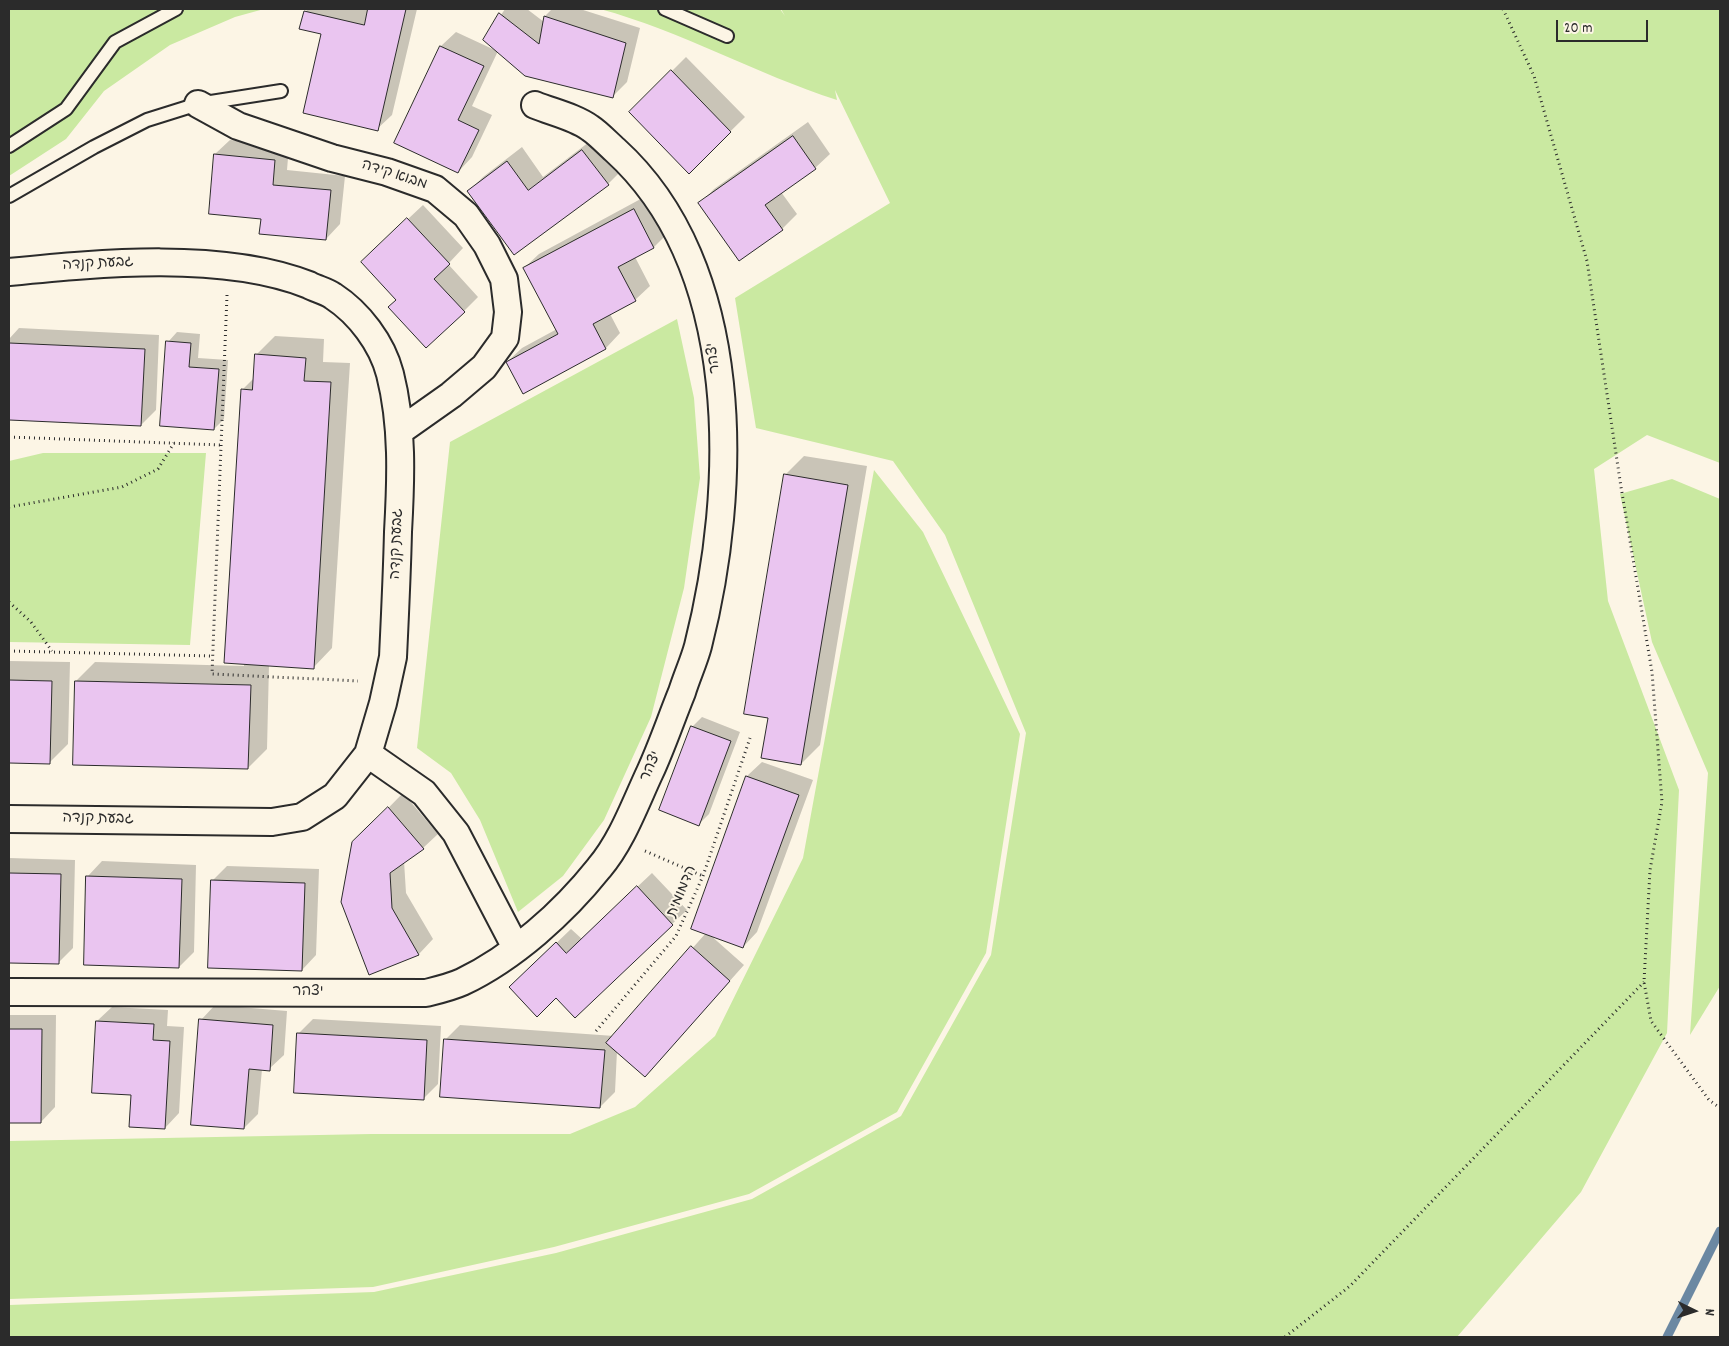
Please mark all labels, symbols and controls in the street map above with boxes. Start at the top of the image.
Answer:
scale bar [1559,10,1652,42]
text: 20 m [1564,18,1592,40]
street label: מבוא קידה [359,157,429,195]
street label: גבעת קנדה [62,254,134,276]
street label: יצהר [704,342,726,374]
street label: גבעת קנדה [388,508,408,580]
street label: יצהר [638,749,666,785]
street label: גבעת קנדה [62,810,134,830]
street label: הדמומית [664,863,702,921]
street label: יצהר [293,984,323,1002]
north arrow [1669,1286,1719,1336]
text: N [1699,1308,1719,1316]

